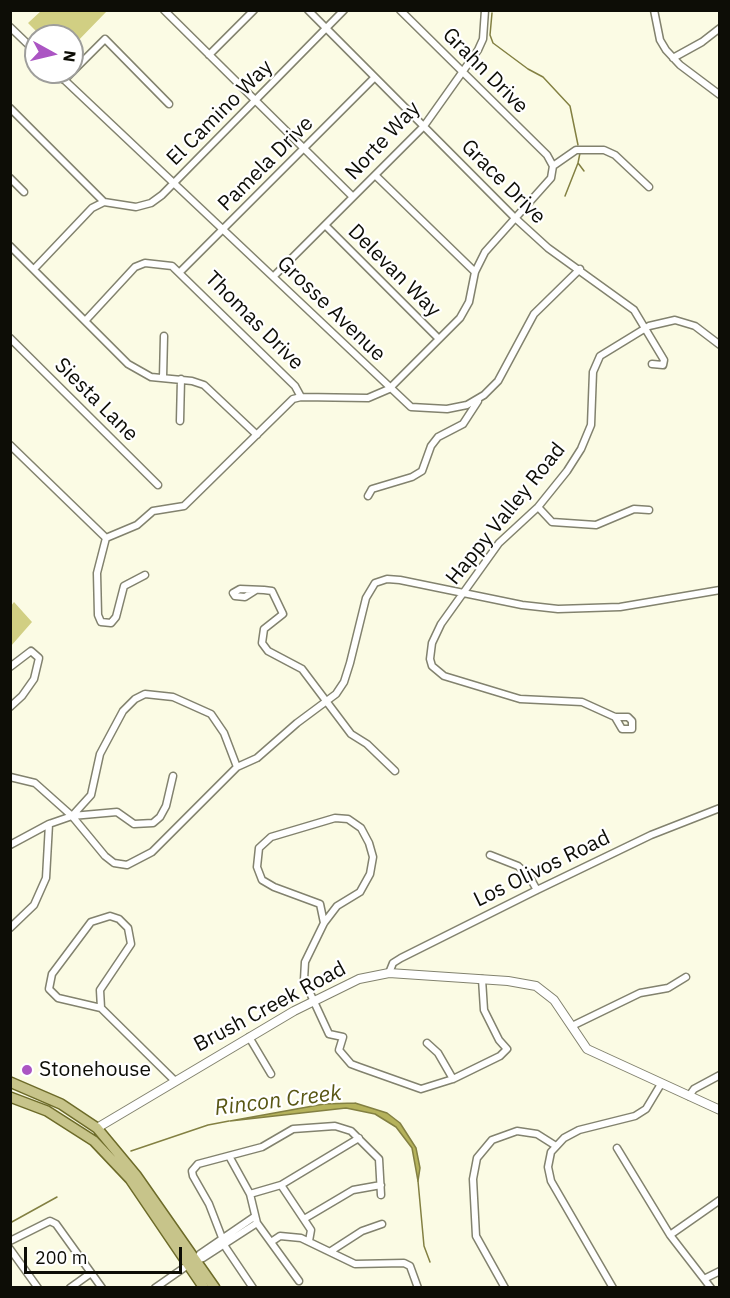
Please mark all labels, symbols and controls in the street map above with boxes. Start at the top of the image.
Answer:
street label: Grahn Drive [437,23,533,119]
north arrow [24,24,84,84]
text: N [59,49,81,63]
street label: El Camino Way [162,55,278,171]
street label: Norte Way [340,96,426,186]
street label: Pamela Drive [213,111,319,217]
street label: Grace Drive [456,135,550,229]
street label: Delevan Way [342,219,446,323]
street label: Grosse Avenue [272,251,390,367]
street label: Thomas Drive [199,266,309,376]
street label: Siesta Lane [49,353,143,447]
street label: Happy Valley Road [441,438,571,590]
street label: Los Olivos Road [470,825,614,913]
street label: Brush Creek Road [190,956,350,1058]
place label: Stonehouse [39,1057,151,1083]
marker: Stonehouse [20,1063,34,1077]
water label: Rincon Creek [213,1080,343,1122]
scale bar [27,1235,184,1273]
text: 200 m [35,1246,87,1269]

